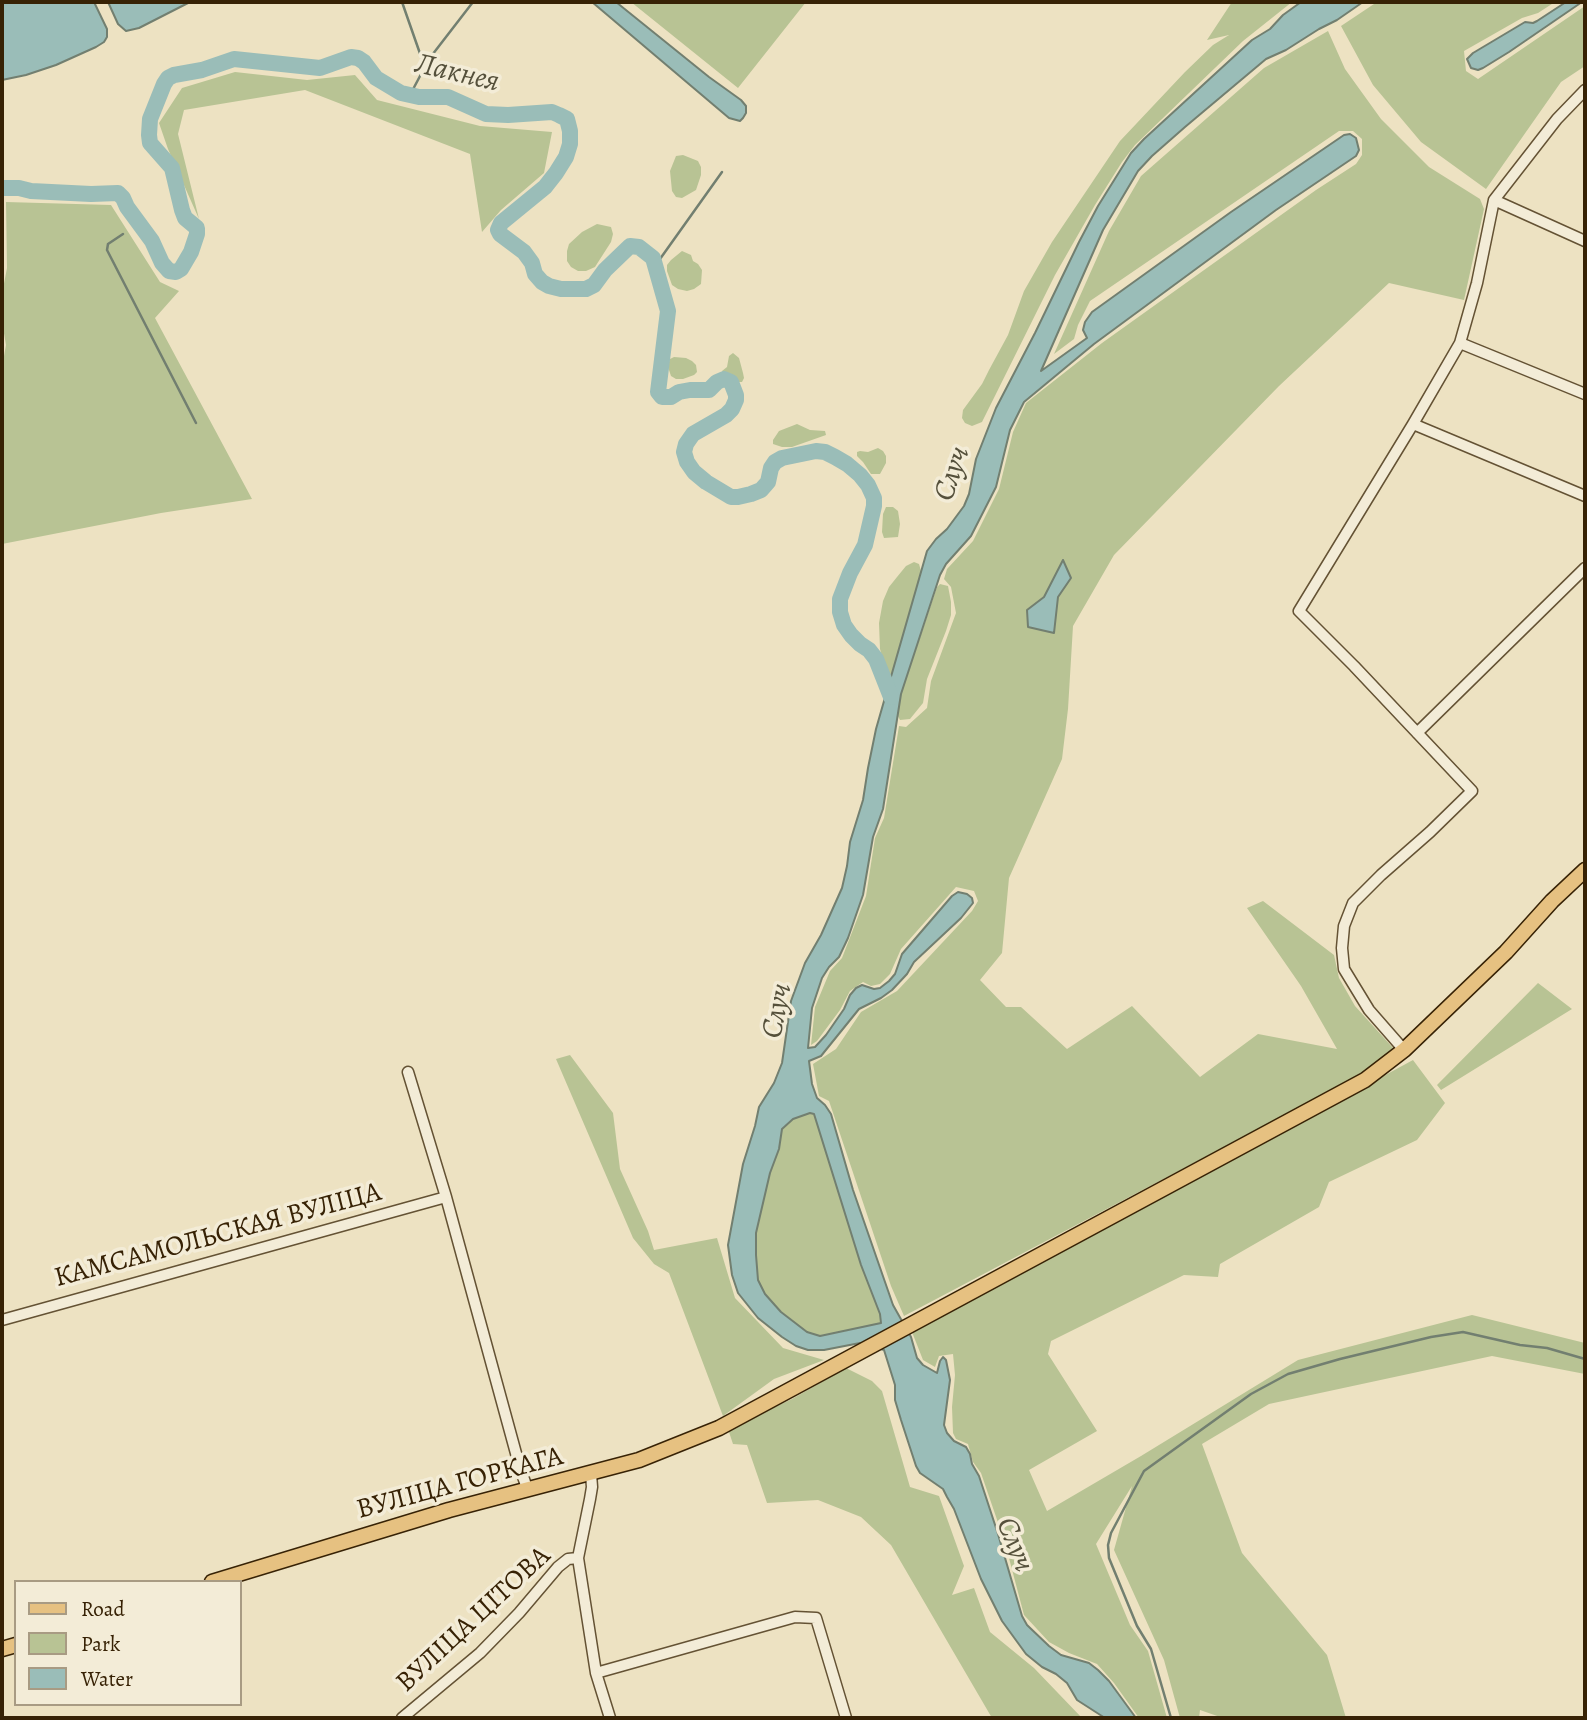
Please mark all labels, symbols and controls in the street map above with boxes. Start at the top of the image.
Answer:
water label: Лакнея [411,47,503,101]
water label: Случ [927,442,979,506]
water label: Случ [755,980,801,1042]
street label: КАМСАМОЛЬСКАЯ ВУЛІЦА [51,1176,385,1296]
street label: ВУЛІЦА ГОРКАГА [353,1440,567,1528]
water label: Случ [987,1513,1041,1577]
street label: ВУЛІЦА ЦІТОВА [390,1540,558,1700]
legend [14,1580,242,1706]
text: Road [81,1595,125,1623]
text: Park [81,1630,120,1658]
text: Water [81,1665,133,1693]

